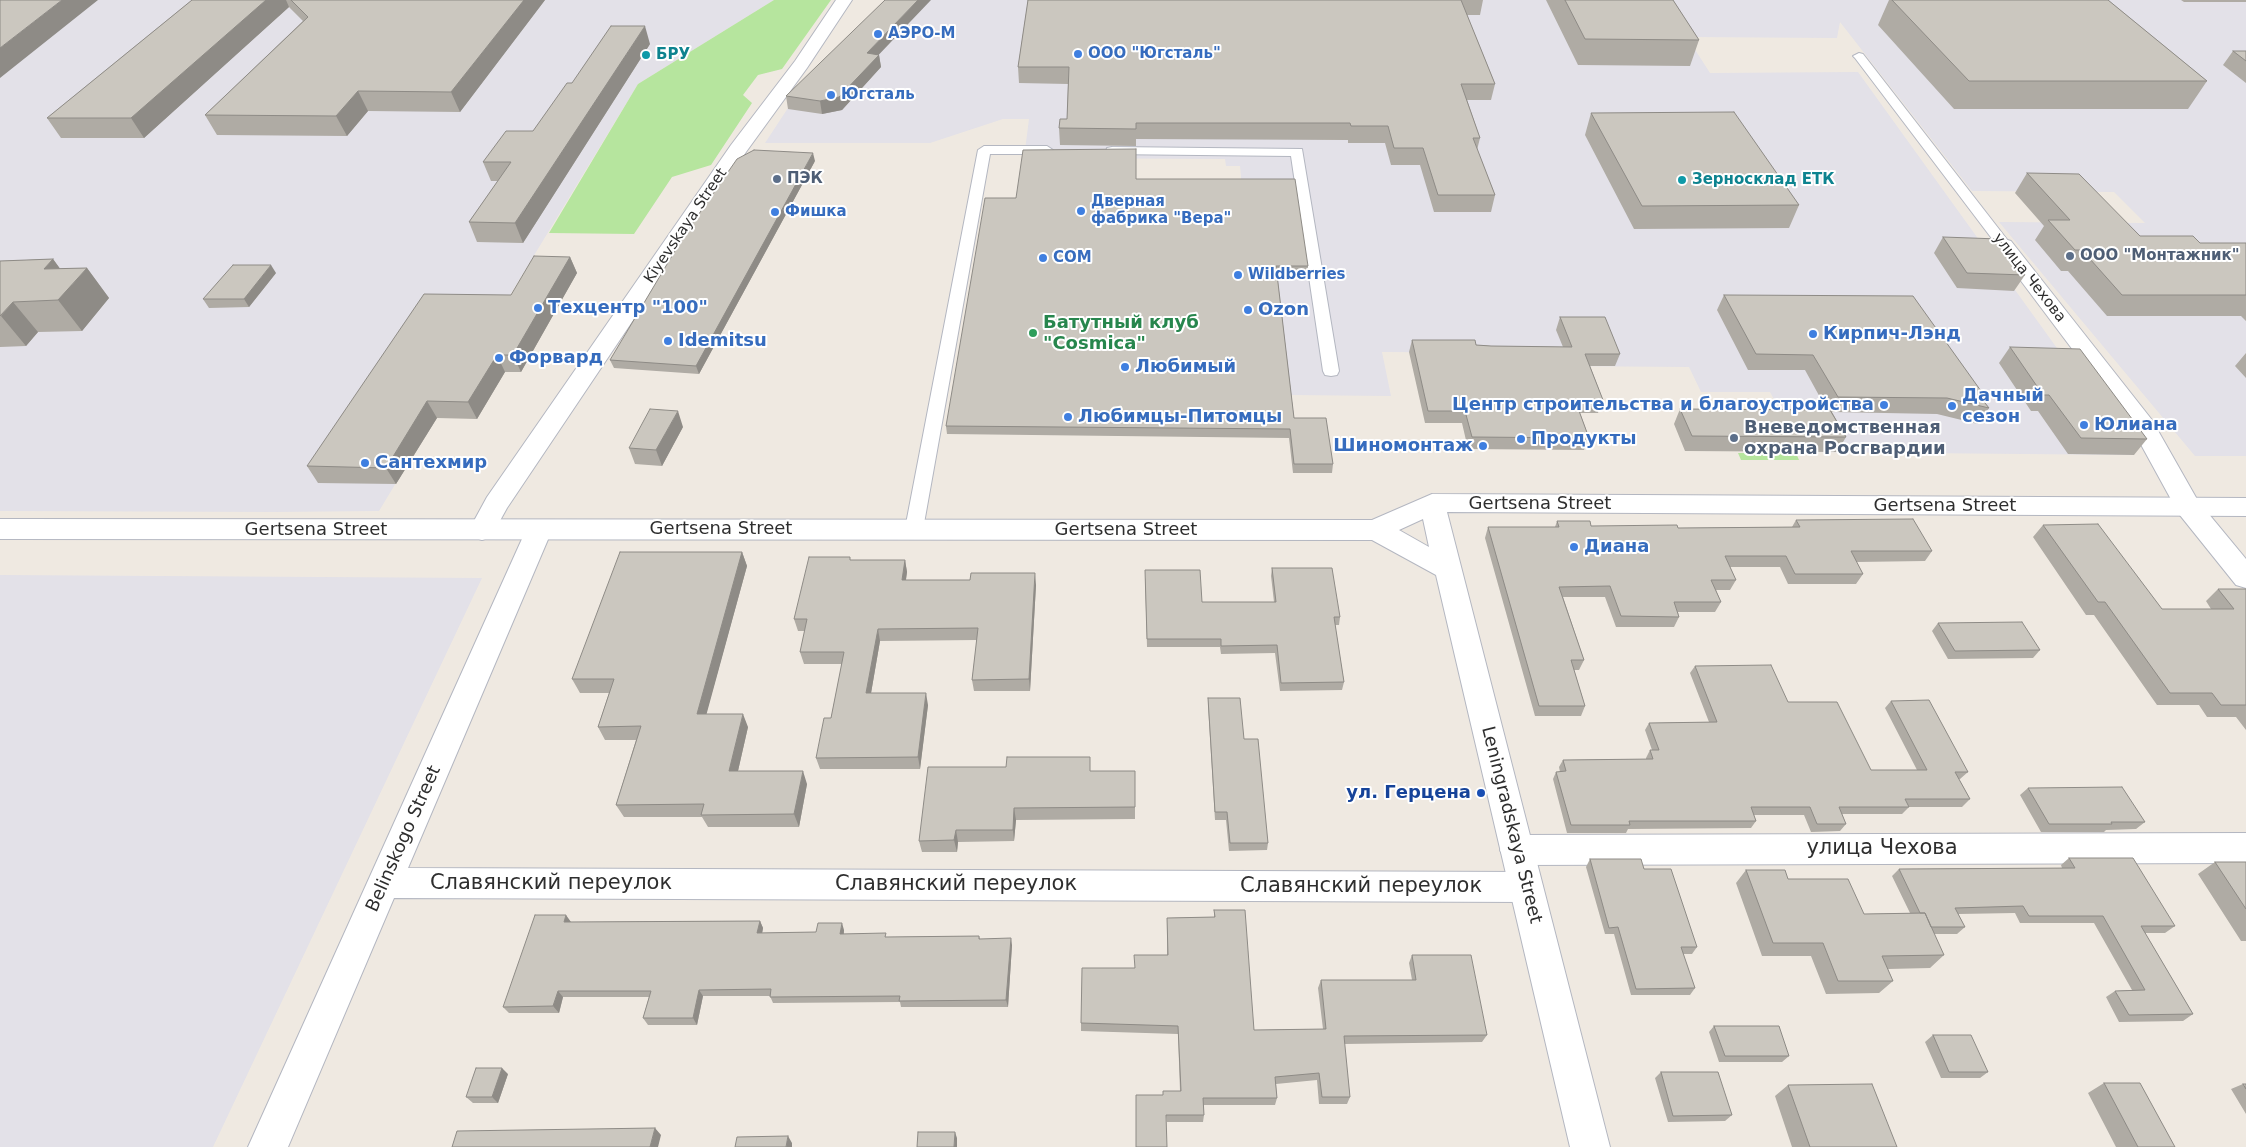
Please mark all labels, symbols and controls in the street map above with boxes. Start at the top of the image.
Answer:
place label: АЭРО-М [888,25,956,43]
marker: АЭРО-М [872,28,884,40]
place label: ООО "Югсталь" [1088,45,1221,63]
place label: БРУ [656,46,690,64]
marker: ООО "Югсталь" [1072,48,1084,60]
marker: БРУ [640,49,652,61]
place label: Югсталь [841,86,915,104]
marker: Югсталь [825,89,837,101]
street label: Kiyevskaya Street [641,165,731,287]
place label: ПЭК [787,170,823,188]
place label: Зерносклад ЕТК [1692,171,1834,189]
marker: ПЭК [771,173,783,185]
marker: Зерносклад ЕТК [1676,174,1688,186]
place label: Дверная фабрика "Вера" [1091,193,1231,228]
place label: Фишка [785,203,847,221]
marker: Дверная фабрика "Вера" [1075,205,1087,217]
marker: Фишка [769,206,781,218]
street label: улица Чехова [1989,230,2069,326]
place label: ООО "Монтажник" [2080,247,2239,265]
place label: СОМ [1053,249,1092,267]
marker: ООО "Монтажник" [2064,250,2076,262]
marker: СОМ [1037,252,1049,264]
place label: Wildberries [1248,266,1346,284]
marker: Wildberries [1232,269,1244,281]
place label: Техцентр "100" [548,297,708,319]
place label: Ozon [1258,299,1309,321]
marker: Техцентр "100" [532,302,544,314]
marker: Ozon [1242,304,1254,316]
place label: Батутный клуб "Cosmica" [1043,312,1199,354]
place label: Кирпич-Лэнд [1823,323,1961,345]
marker: Батутный клуб "Cosmica" [1027,327,1039,339]
marker: Кирпич-Лэнд [1807,328,1819,340]
place label: Idemitsu [678,330,767,352]
marker: Idemitsu [662,335,674,347]
place label: Форвард [509,347,603,369]
marker: Форвард [493,352,505,364]
place label: Любимый [1135,356,1236,378]
marker: Любимый [1119,361,1131,373]
place label: Дачный сезон [1962,385,2044,428]
place label: Центр строительства и благоустройства [1452,394,1874,416]
marker: Центр строительства и благоустройства [1878,399,1890,411]
marker: Дачный сезон [1946,400,1958,412]
place label: Любимцы-Питомцы [1078,406,1282,428]
marker: Любимцы-Питомцы [1062,411,1074,423]
place label: Юлиана [2094,414,2178,436]
place label: Вневедомственная охрана Росгвардии [1744,417,1946,459]
marker: Юлиана [2078,419,2090,431]
place label: Продукты [1531,428,1637,450]
marker: Вневедомственная охрана Росгвардии [1728,432,1740,444]
marker: Продукты [1515,433,1527,445]
place label: Шиномонтаж [1333,435,1473,457]
marker: Шиномонтаж [1477,440,1489,452]
place label: Сантехмир [375,452,487,474]
marker: Сантехмир [359,457,371,469]
street label: Gertsena Street [1469,493,1611,515]
street label: Gertsena Street [1874,495,2016,517]
street label: Gertsena Street [650,518,792,540]
street label: Gertsena Street [245,519,387,541]
street label: Gertsena Street [1055,519,1197,541]
place label: Диана [1584,536,1649,558]
marker: Диана [1568,541,1580,553]
street label: Leningradskaya Street [1476,724,1546,926]
street label: Belinskogo Street [362,763,446,915]
place label: ул. Герцена [1346,782,1471,804]
marker: ул. Герцена [1475,787,1487,799]
street label: улица Чехова [1806,836,1958,862]
street label: Славянский переулок [430,871,672,897]
street label: Славянский переулок [835,872,1077,898]
street label: Славянский переулок [1240,874,1482,900]

